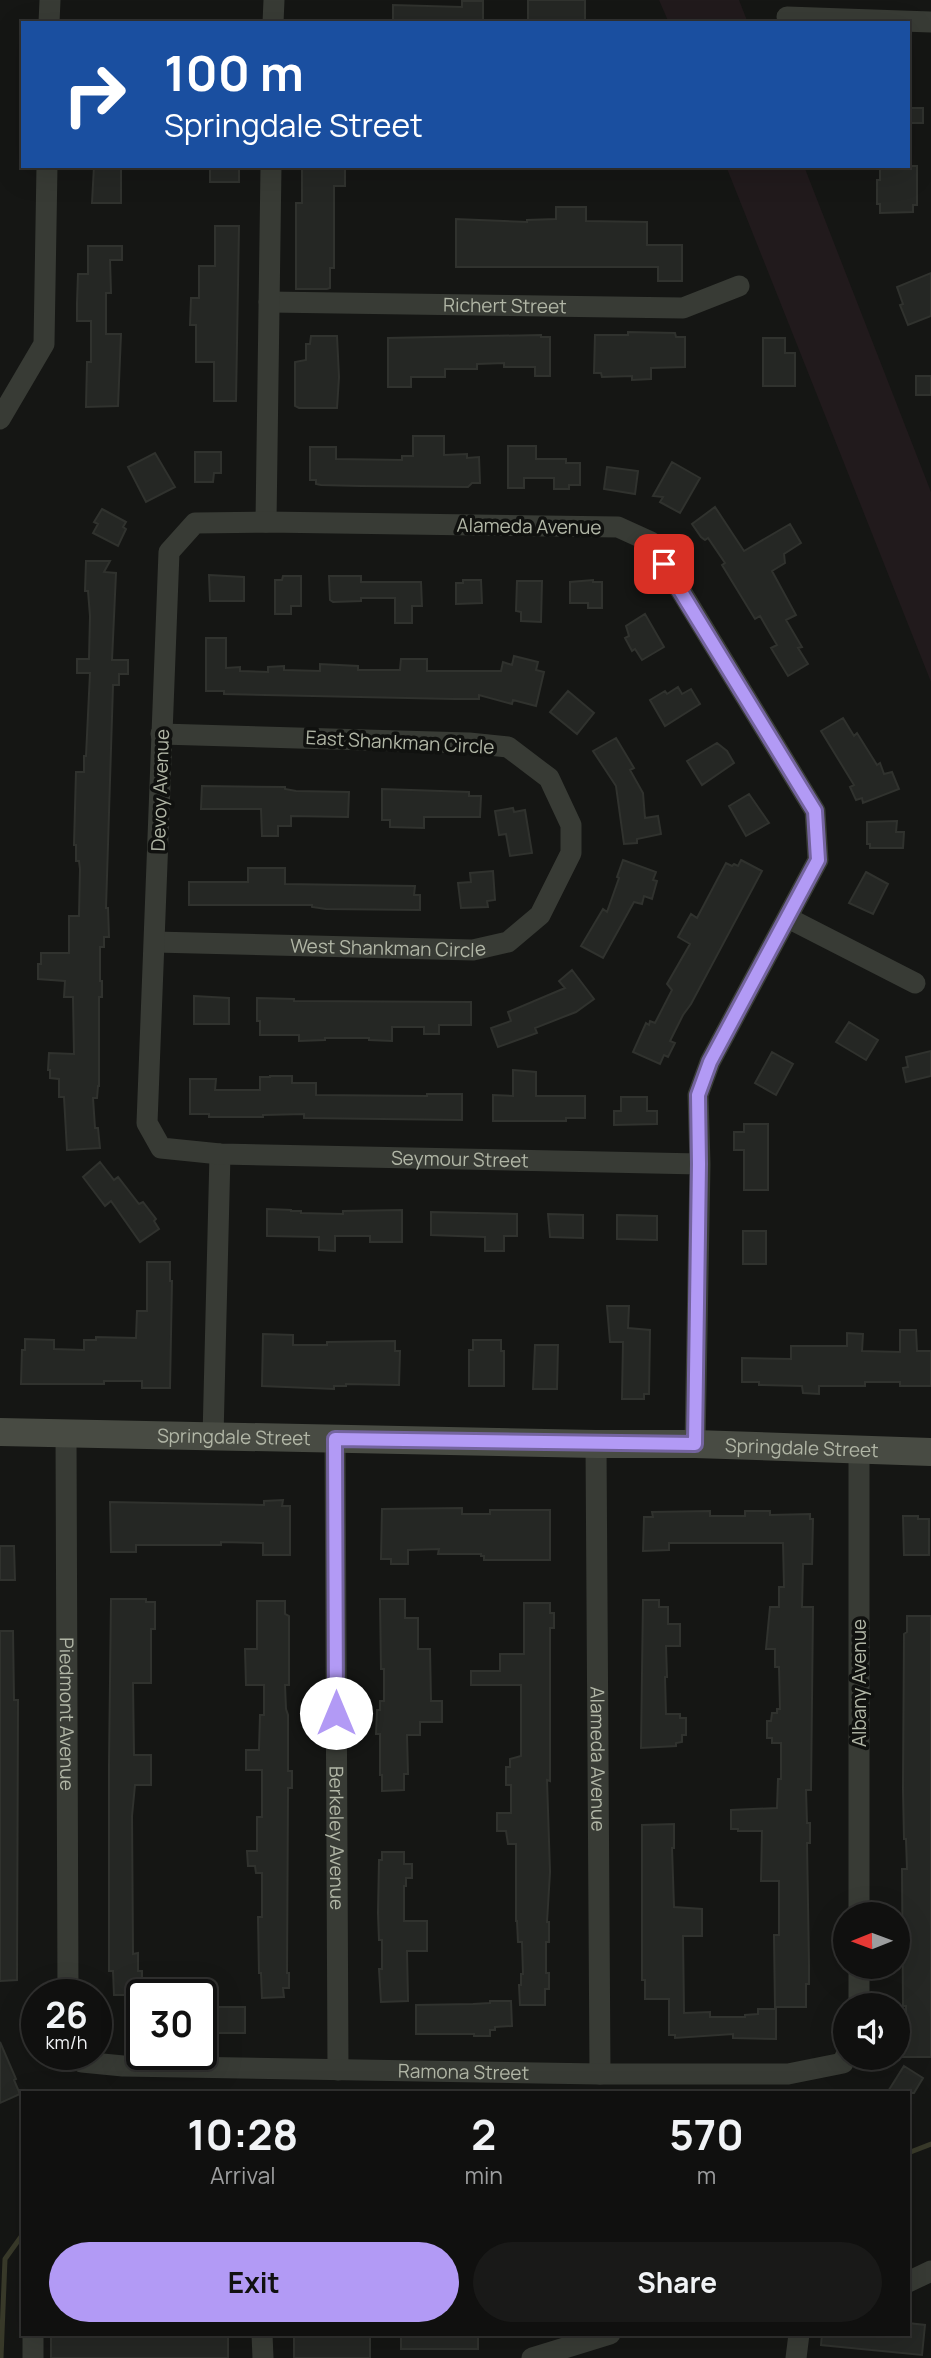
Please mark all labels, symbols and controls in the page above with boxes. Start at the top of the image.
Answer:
text: 100 m [164,39,304,106]
icon: right [49,49,140,140]
text: Springdale Street [164,103,423,147]
street label: Richert Street [443,292,567,319]
street label: Alameda Avenue [456,512,602,540]
pin [634,534,694,594]
icon: arrive [645,545,683,583]
street label: East Shankman Circle [305,724,495,760]
street label: Devoy Avenue [145,728,175,852]
street label: West Shankman Circle [290,932,488,963]
street label: Seymour Street [391,1145,529,1173]
street label: Springdale Street [157,1422,311,1451]
street label: Springdale Street [724,1432,879,1463]
street label: Albany Avenue [846,1619,872,1747]
street label: Piedmont Avenue [54,1637,80,1791]
position arrow [299,1676,373,1750]
street label: Alameda Avenue [585,1686,611,1832]
street label: Berkeley Avenue [324,1766,350,1910]
north arrow [833,1902,910,1979]
map controls [833,1902,910,2070]
speed limit sign: 30 [126,1979,217,2070]
text: 26 [45,1991,88,2039]
button: sound [833,1993,910,2070]
text: km/h [46,2030,87,2054]
street label: Ramona Street [398,2058,529,2086]
text: 10:28 [187,2105,298,2163]
text: 2 [471,2105,496,2163]
text: 570 [669,2105,744,2163]
text: Arrival [210,2159,276,2191]
text: min [464,2159,503,2191]
text: m [697,2159,716,2191]
button: Exit [49,2242,459,2322]
button: Share [473,2242,882,2322]

